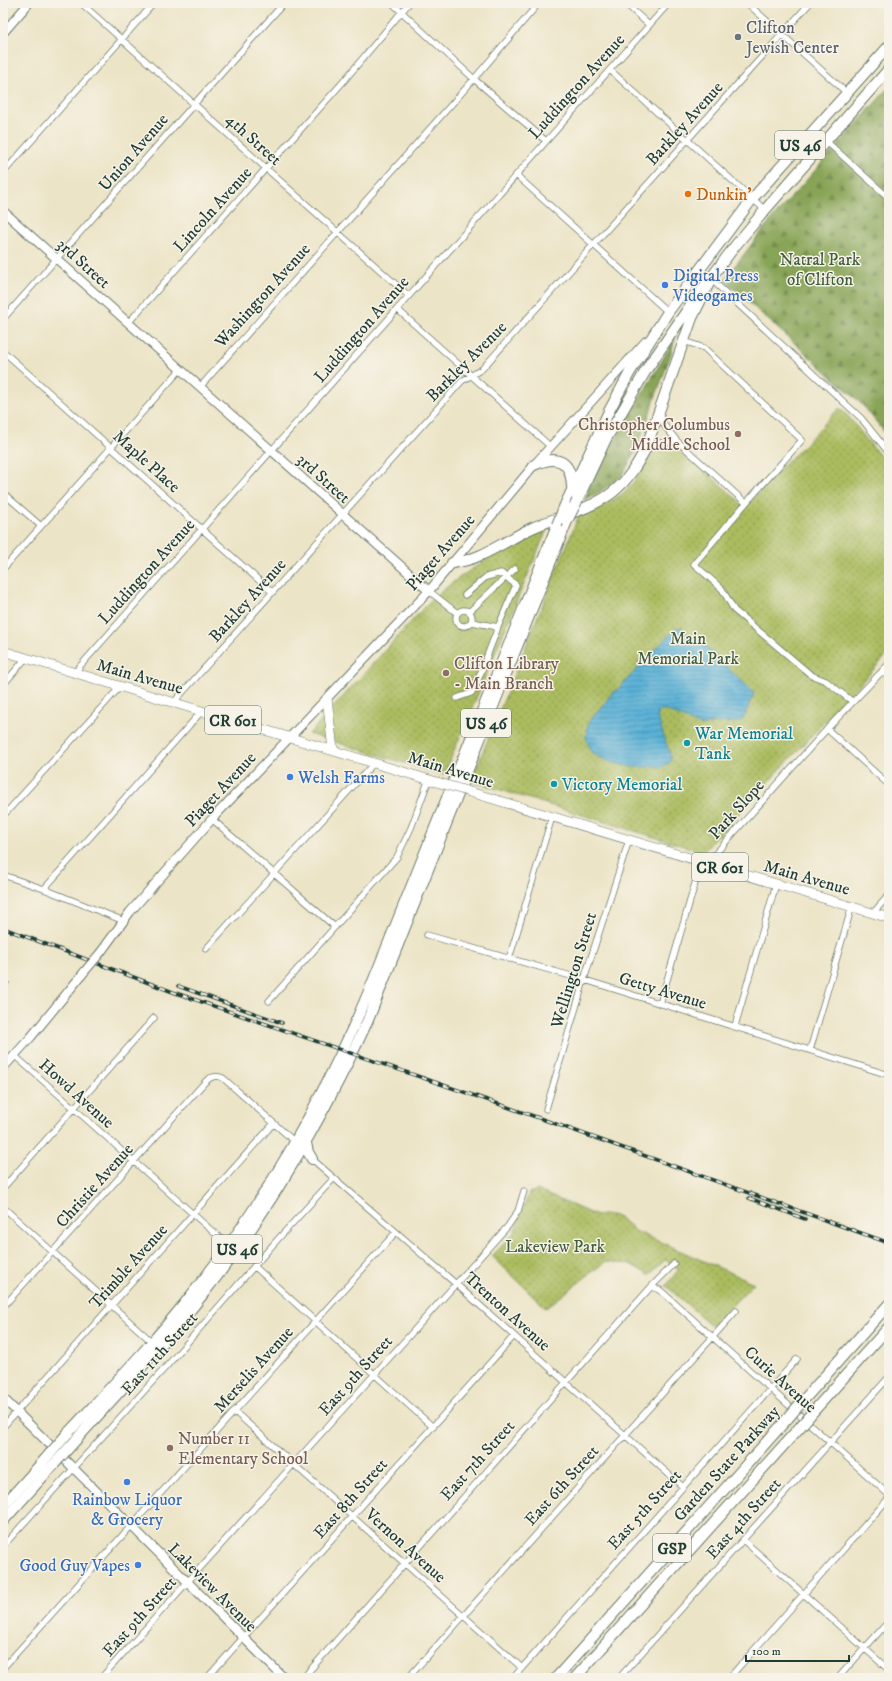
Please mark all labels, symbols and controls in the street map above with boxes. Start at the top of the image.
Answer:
place label: Clifton Jewish Center [744,17,840,59]
street label: Luddington Avenue [524,29,630,144]
marker: Clifton Jewish Center [733,32,743,42]
street label: Barkley Avenue [641,77,728,170]
street label: Union Avenue [94,109,173,196]
street label: 4th Street [221,109,286,171]
road number: US 46 [775,131,825,159]
street label: Lincoln Avenue [169,162,257,257]
place label: Dunkin' [696,184,752,206]
marker: Dunkin' [683,189,693,199]
street label: 3rd Street [52,234,115,294]
street label: Washington Avenue [209,239,315,353]
park label: Natral Park of Clifton [780,249,861,291]
place label: Digital Press Videogames [672,265,759,307]
street label: Luddington Avenue [309,272,414,388]
marker: Digital Press Videogames [660,280,670,290]
street label: Barkley Avenue [422,317,512,407]
place label: Christopher Columbus Middle School [578,414,730,456]
street label: Maple Place [108,426,185,498]
marker: Christopher Columbus Middle School [733,429,743,439]
street label: 3rd Street [292,449,355,509]
street label: Piaget Avenue [401,510,480,596]
street label: Luddington Avenue [94,514,200,629]
street label: Barkley Avenue [204,554,291,647]
park label: Main Memorial Park [637,628,739,670]
place label: Clifton Library - Main Branch [454,653,560,695]
street label: Main Avenue [94,654,185,700]
marker: Clifton Library - Main Branch [441,668,451,678]
road number: CR 601 [205,706,261,734]
road number: US 46 [461,709,511,737]
place label: War Memorial Tank [694,723,793,765]
marker: War Memorial Tank [682,738,692,748]
street label: Main Avenue [405,746,496,793]
street label: Piaget Avenue [180,747,261,832]
place label: Welsh Farms [297,767,385,789]
marker: Welsh Farms [285,772,295,782]
place label: Victory Memorial [561,774,682,796]
street label: Park Slope [704,775,769,844]
marker: Victory Memorial [549,779,559,789]
road number: CR 601 [692,853,748,881]
street label: Main Avenue [761,855,852,901]
street label: Wellington Street [546,909,602,1032]
street label: Getty Avenue [616,967,709,1015]
street label: Howd Avenue [34,1054,119,1133]
street label: Christie Avenue [51,1139,138,1232]
street label: Trimble Avenue [85,1219,173,1314]
road number: US 46 [212,1235,262,1263]
park label: Lakeview Park [505,1236,606,1258]
street label: Trenton Avenue [460,1267,555,1356]
street label: East 11th Street [117,1307,203,1400]
street label: Merselis Avenue [209,1322,298,1418]
street label: East 9th Street [314,1330,398,1420]
street label: Curie Avenue [740,1341,821,1418]
street label: Garden State Parkway [669,1400,785,1526]
street label: East 7th Street [436,1415,520,1506]
place label: Number 11 Elementary School [178,1428,308,1470]
street label: East 6th Street [520,1440,604,1531]
marker: Number 11 Elementary School [165,1443,175,1453]
street label: East 8th Street [309,1453,393,1543]
street label: East 5th Street [603,1464,687,1554]
street label: East 4th Street [701,1473,786,1564]
marker: Rainbow Liquor & Grocery [122,1477,132,1487]
place label: Rainbow Liquor & Grocery [72,1489,183,1531]
street label: Vernon Avenue [359,1503,451,1588]
road number: GSP [653,1534,691,1562]
street label: Lakeview Avenue [163,1538,262,1637]
place label: Good Guy Vapes [19,1555,130,1577]
marker: Good Guy Vapes [133,1560,143,1570]
street label: East 9th Street [98,1571,182,1661]
scale bar [746,1637,849,1663]
text: 100 m [752,1644,781,1659]

